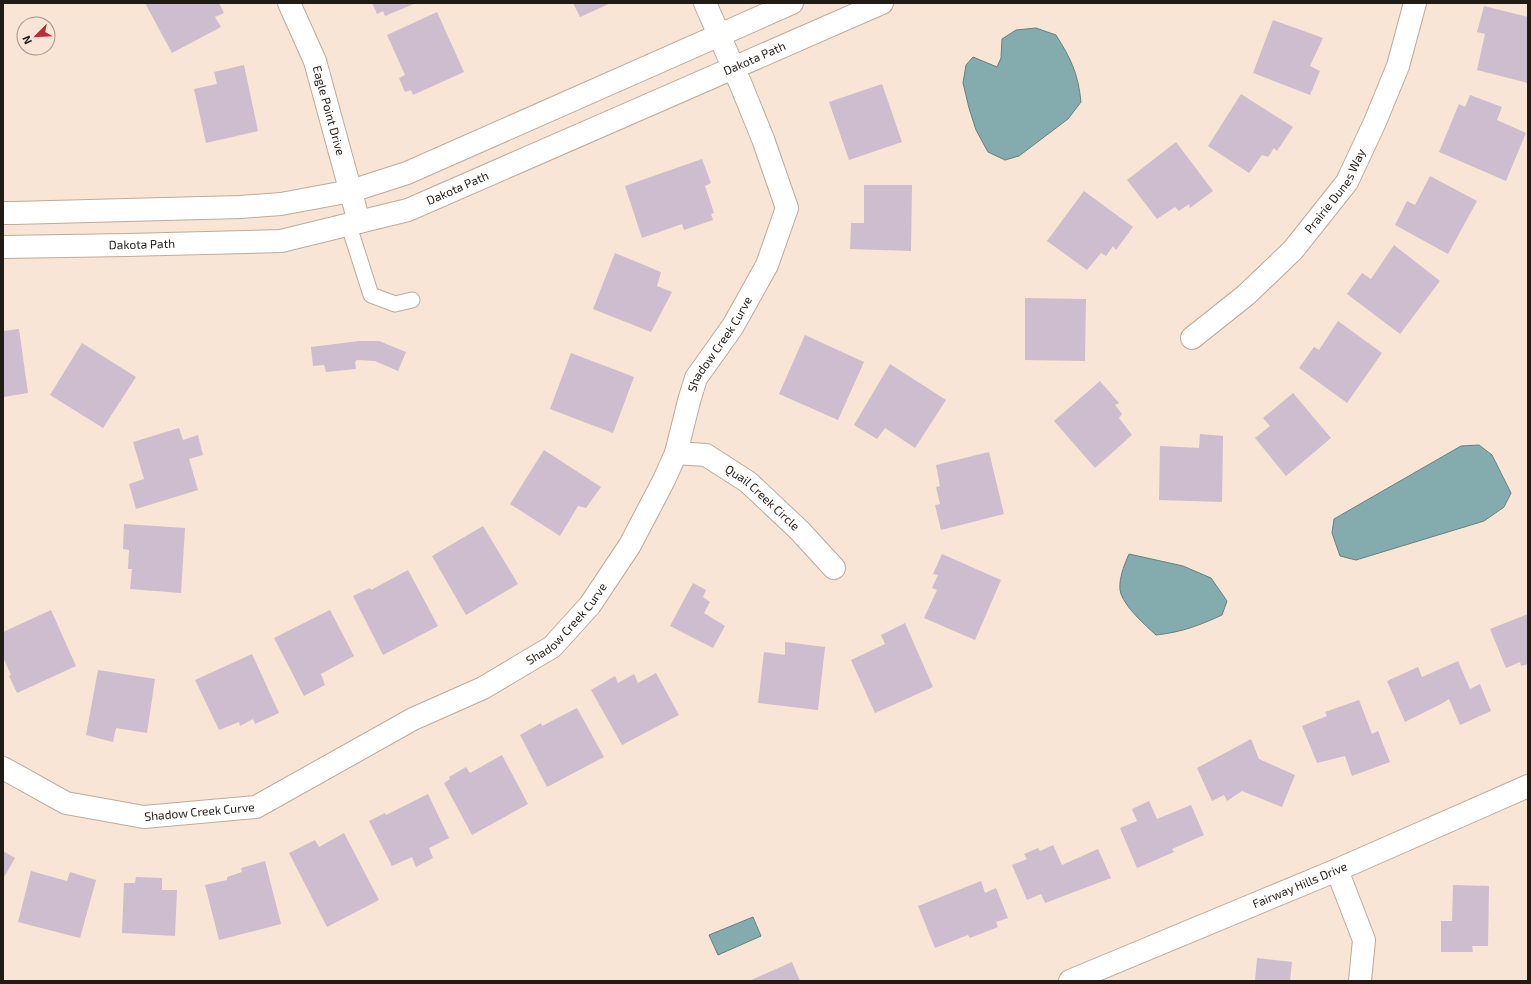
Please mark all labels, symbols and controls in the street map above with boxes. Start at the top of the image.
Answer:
north arrow [16,16,56,56]
text: N [19,34,34,47]
street label: Dakota Path [721,38,787,77]
street label: Eagle Point Drive [311,64,348,157]
street label: Prairie Dunes Way [1301,146,1368,236]
street label: Dakota Path [424,168,491,207]
street label: Dakota Path [109,236,175,251]
street label: Shadow Creek Curve [684,294,754,393]
street label: Quail Creek Circle [722,461,803,533]
street label: Shadow Creek Curve [523,580,609,667]
street label: Shadow Creek Curve [144,799,255,823]
street label: Fairway Hills Drive [1250,858,1349,910]

